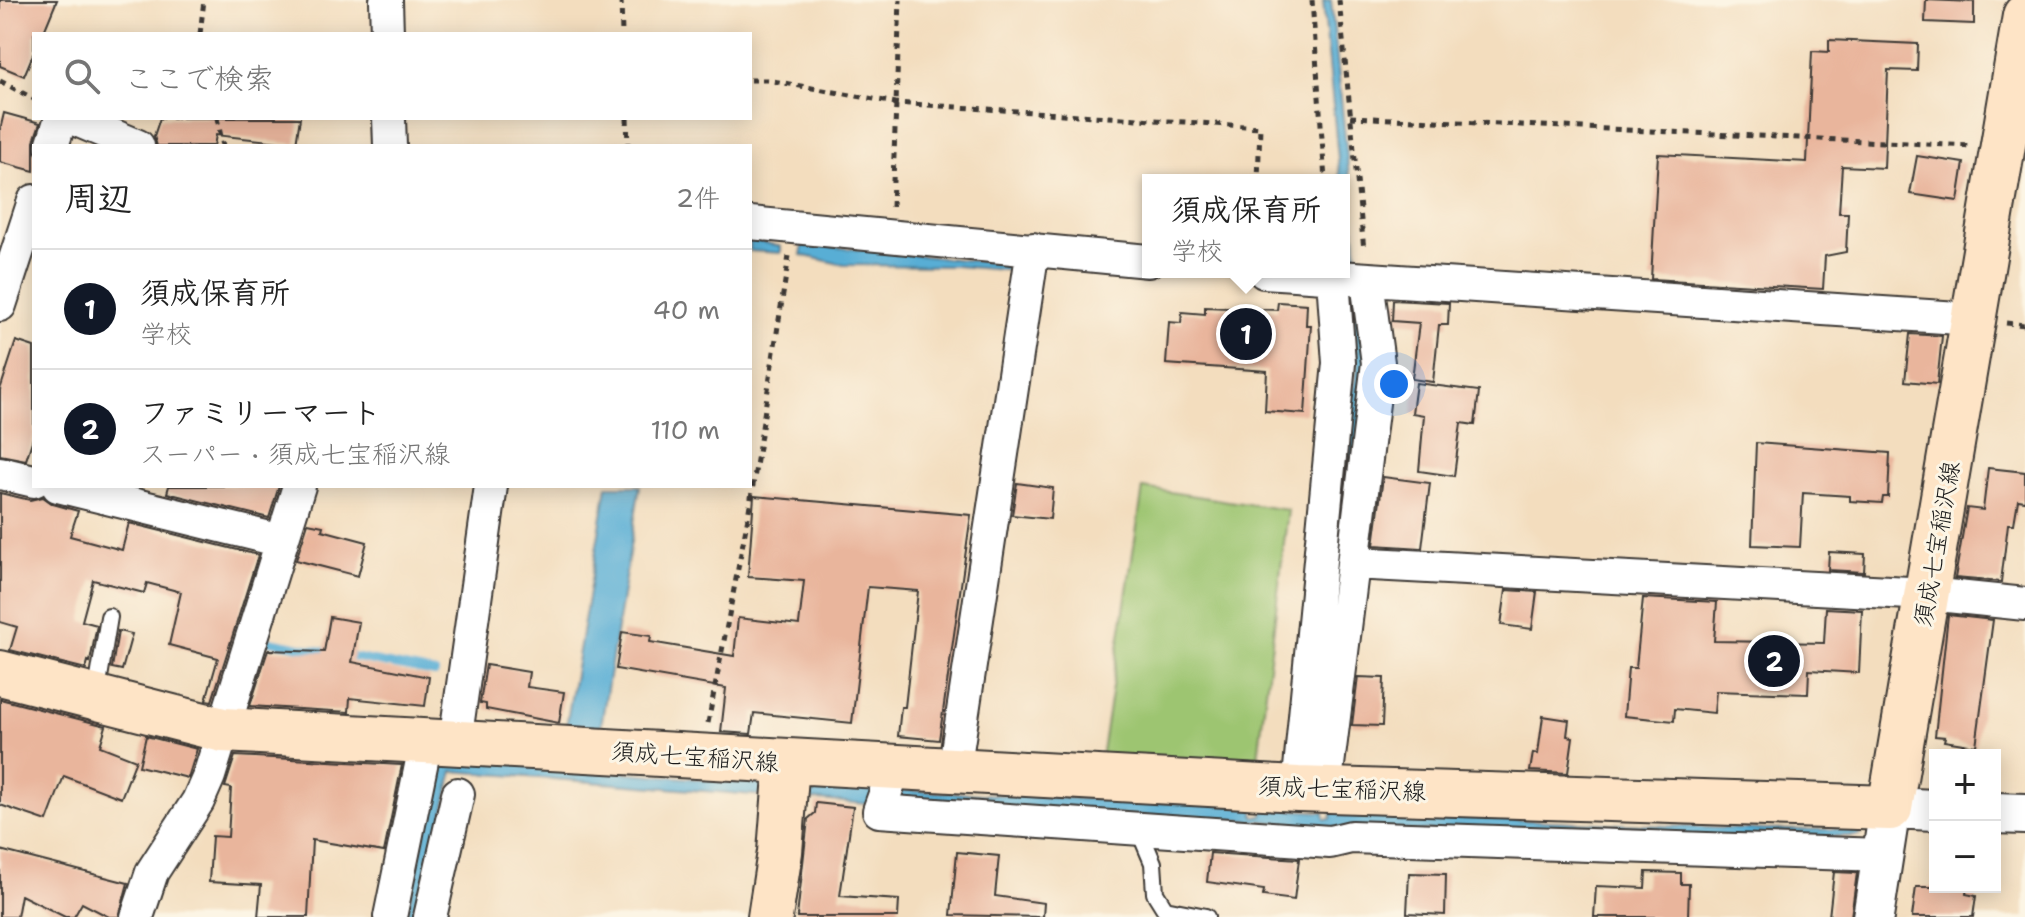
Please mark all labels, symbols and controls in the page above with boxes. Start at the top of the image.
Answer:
search box [32,32,752,120]
icon: search [60,54,104,98]
text: ここで検索 [124,58,274,99]
popup [1142,174,1350,278]
text: 周辺 [64,175,132,221]
text: 2件 [676,180,720,215]
text: 須成保育所 [1171,189,1321,230]
text: 学校 [1171,233,1223,268]
text: 須成保育所 [140,272,290,313]
text: 1 [84,292,96,327]
text: 40 m [653,292,720,327]
pin: 1 [1220,304,1272,364]
text: 学校 [140,316,192,351]
your location [1374,364,1414,404]
text: ファミリーマート [140,392,381,433]
text: 2 [81,412,99,447]
text: 110 m [650,412,720,447]
text: スーパー · 須成七宝稲沢線 [140,436,450,471]
street label: 須成七宝稲沢線 [1907,458,1967,630]
pin: 2 [1748,631,1800,691]
street label: 須成七宝稲沢線 [610,735,780,779]
map controls [1929,749,2001,893]
button: + [1929,749,2001,821]
street label: 須成七宝稲沢線 [1257,770,1427,808]
button: − [1929,821,2001,893]

